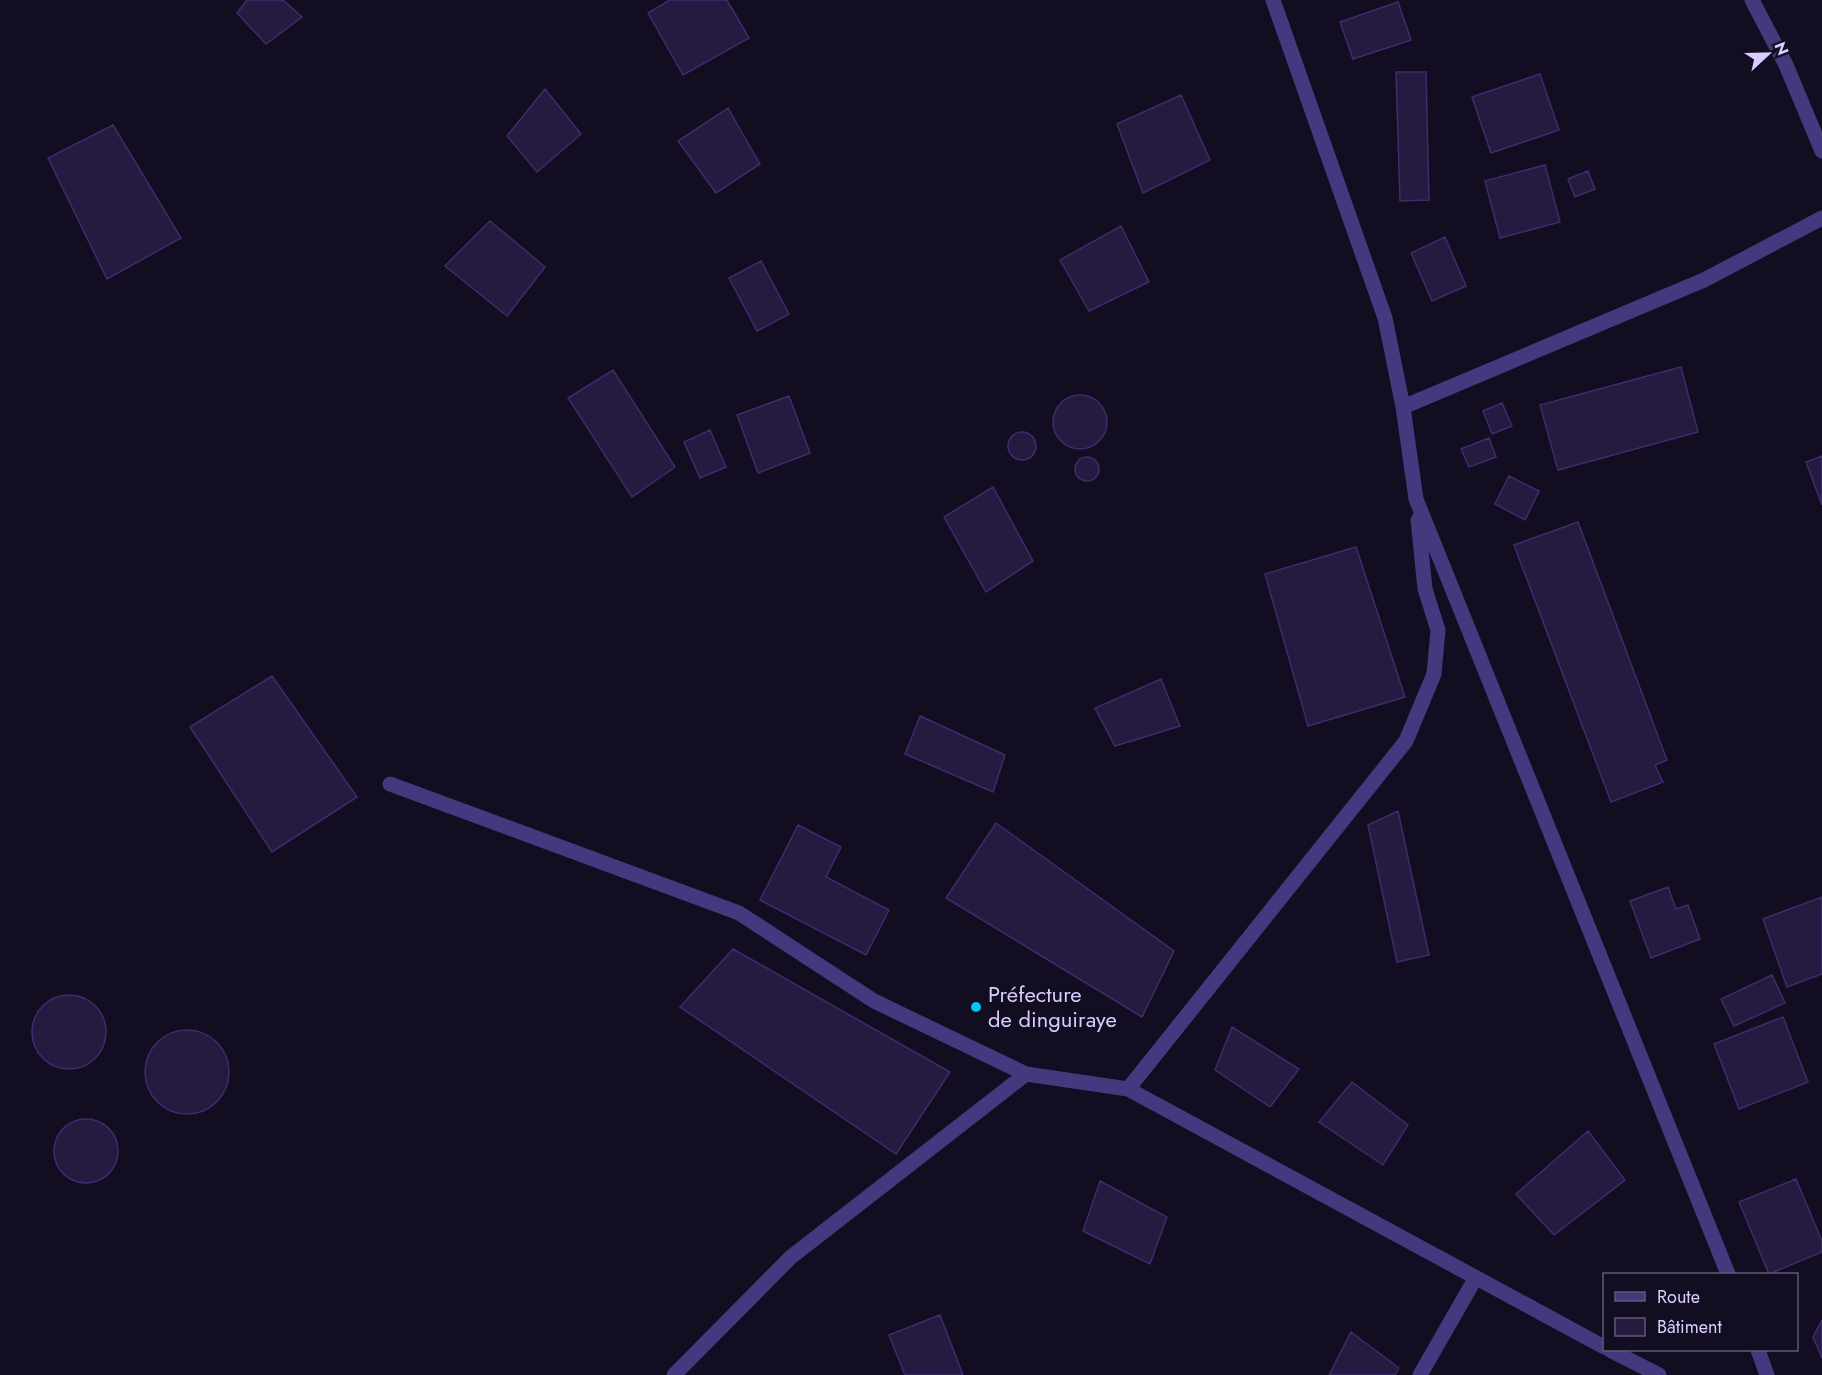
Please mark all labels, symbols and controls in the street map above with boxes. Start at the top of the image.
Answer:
north arrow [1738,24,1798,84]
text: N [1768,38,1794,59]
place label: Préfecture de dinguiraye [988,978,1117,1035]
marker: Préfecture de dinguiraye [969,1000,983,1014]
legend [1603,1273,1798,1351]
text: Route [1657,1284,1700,1310]
text: Bâtiment [1657,1314,1723,1340]

